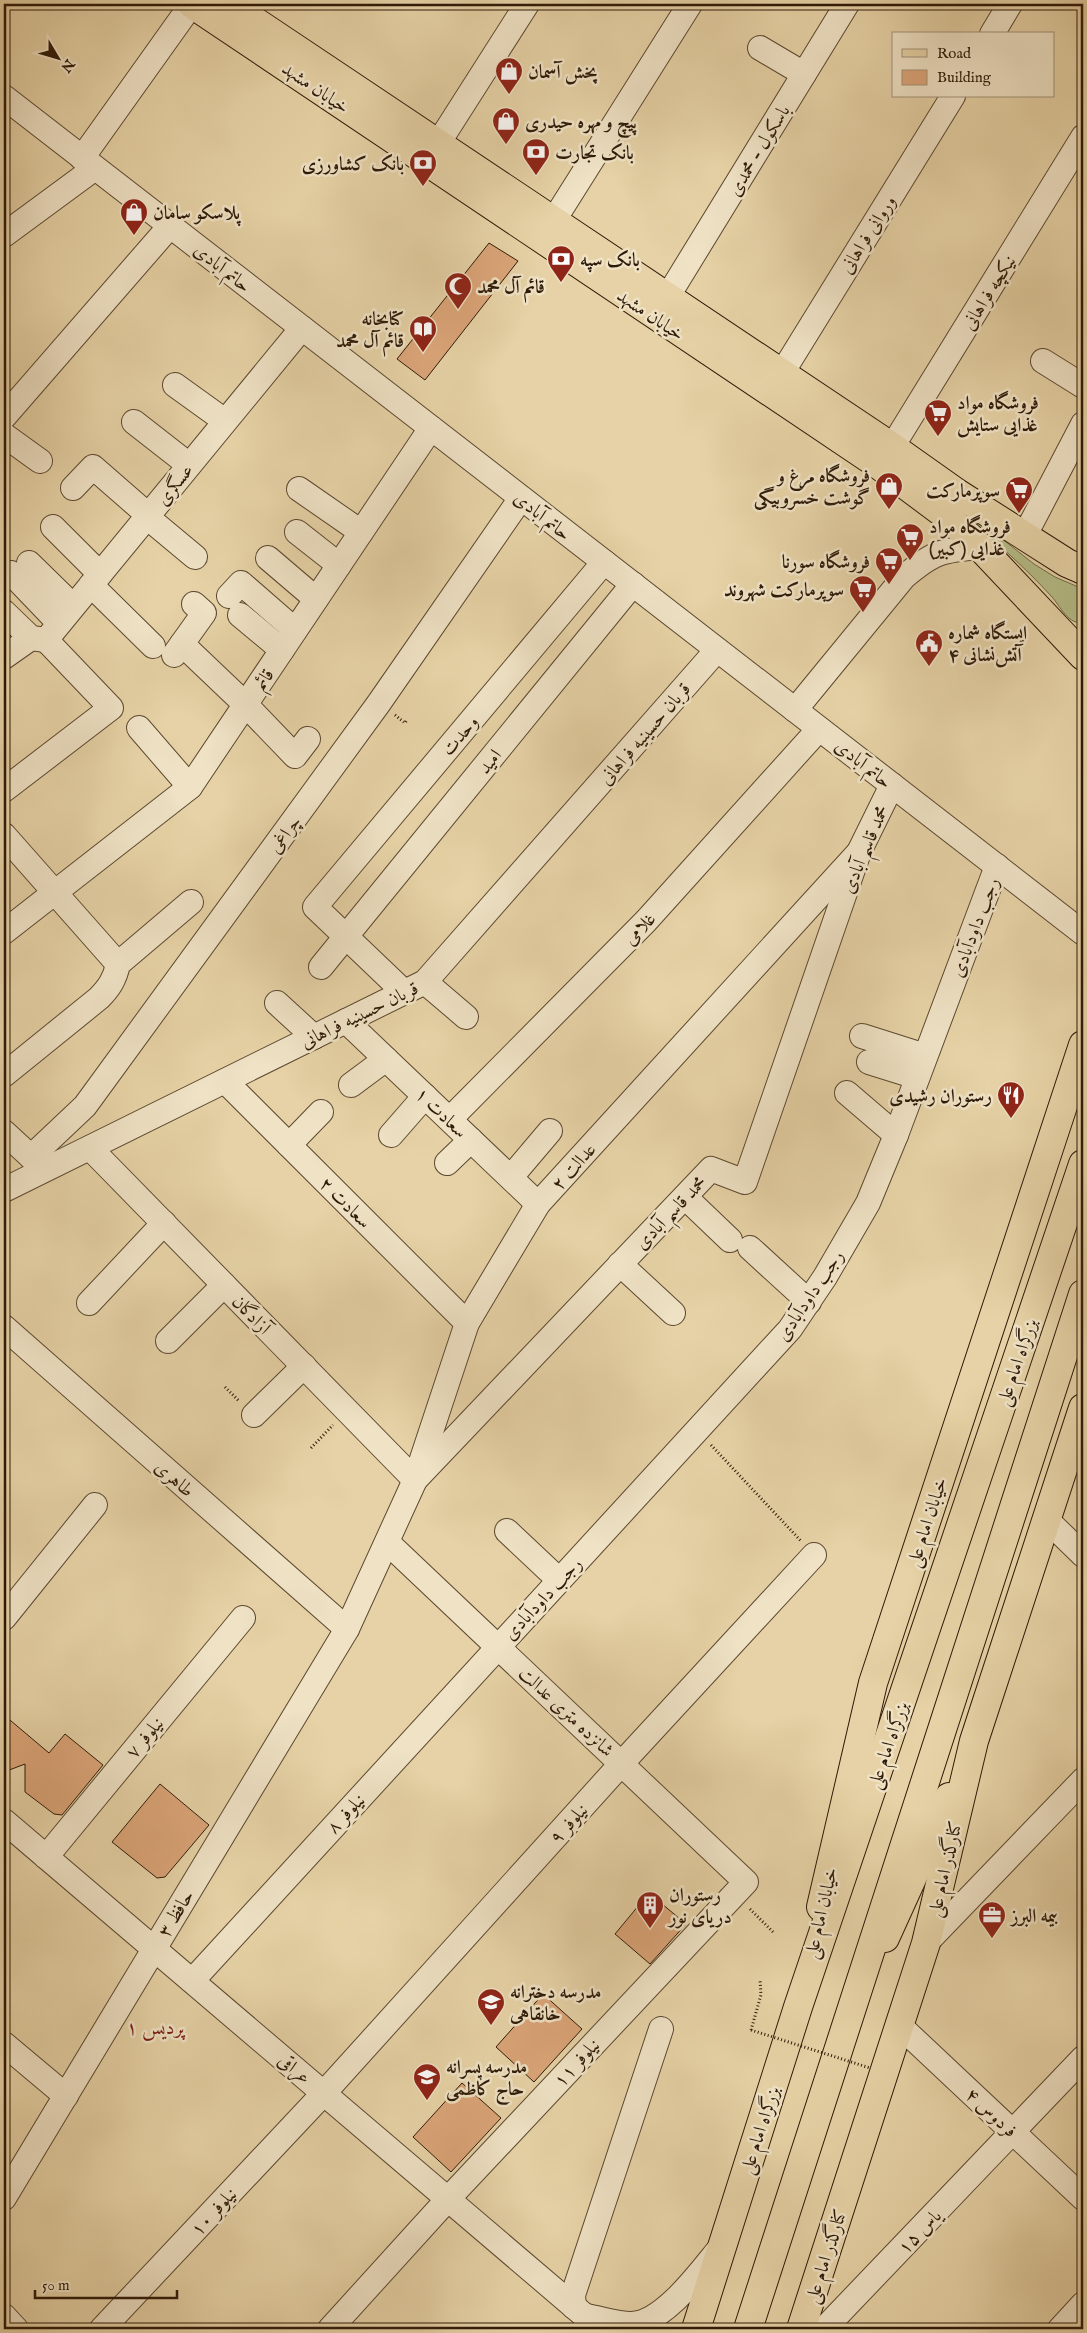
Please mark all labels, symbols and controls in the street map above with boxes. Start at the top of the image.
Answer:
north arrow [32,32,82,82]
legend [892,32,1054,98]
text: Road [937,44,972,63]
text: N [57,54,79,76]
shop icon: پخش آسمان [494,56,524,95]
street label: خیابان مشهد [276,57,353,120]
place label: پخش آسمان [528,60,598,85]
text: Building [937,68,992,87]
street label: باسکول - محمدی [723,101,796,201]
shop icon: پیچ و مهره حیدری [491,106,521,145]
place label: پیچ و مهره حیدری [525,111,638,139]
bank icon: بانک تجارت [521,137,551,176]
place label: بانک تجارت [555,142,634,166]
bank icon: بانک کشاورزی [408,148,438,187]
place label: بانک کشاورزی [302,153,404,177]
street label: وروانی فراهانی [835,191,902,279]
shop icon: پلاسکو سامان [119,197,149,236]
place label: پلاسکو سامان [153,202,242,227]
street label: حاتم آبادی [186,239,255,301]
bank icon: بانک سپه [546,244,576,283]
place label: بانک سپه [580,249,640,273]
street label: نیکچه فراهانی [957,251,1022,335]
mosque icon: قائم آل محمد [443,271,473,310]
place label: قائم آل محمد [477,275,545,303]
street label: خیابان مشهد [611,284,688,347]
place label: کتابخانه قائم آل محمد [336,308,404,357]
library icon: کتابخانه قائم آل محمد [408,314,438,353]
place label: فروشگاه مواد غذایی ستایش [957,390,1039,438]
supermarket icon: فروشگاه مواد غذایی ستایش [923,398,953,437]
street label: عسگری [151,459,200,511]
place label: فروشگاه مرغ و گوشت خسروبیگی [754,463,870,511]
shop icon: فروشگاه مرغ و گوشت خسروبیگی [874,471,904,510]
supermarket icon: سوپرمارکت [1004,475,1034,514]
place label: سوپرمارکت [926,480,1000,504]
street label: حاتم آبادی [506,487,575,549]
place label: فروشگاه مواد غذایی (کبیر) [929,514,1011,562]
supermarket icon: فروشگاه مواد غذایی (کبیر) [895,522,925,561]
supermarket icon: فروشگاه سورنا [874,546,904,585]
place label: فروشگاه سورنا [782,549,870,575]
supermarket icon: سوپرمارکت شهروند [848,574,878,613]
place label: سوپرمارکت شهروند [724,579,844,603]
place label: ایستگاه شماره ۴ آتش‌نشانی [948,620,1027,668]
public building icon: ایستگاه شماره ۴ آتش‌نشانی [914,628,944,667]
street label: قائم [249,665,283,697]
street label: قربان حسینیه فراهانی [594,678,697,791]
street label: وحدت [437,711,484,761]
street label: حاتم آبادی [827,735,896,797]
street label: امید [473,745,508,780]
street label: محمد قاسم آبادی [837,802,901,900]
street label: چراغی [264,811,307,859]
street label: رجب داودآبادی [946,874,1006,981]
street label: غلامی [619,908,662,951]
street label: قربان حسینیه فراهانی [297,977,423,1055]
restaurant icon: رستوران رشیدی [996,1080,1026,1119]
street label: سعادت ۱ [409,1083,472,1144]
place label: رستوران رشیدی [889,1085,992,1109]
street label: عدالت ۲ [547,1139,602,1196]
street label: محمد قاسم آبادی [630,1171,717,1260]
street label: سعادت ۲ [314,1172,376,1234]
street label: رجب داودآبادی [771,1246,850,1346]
street label: آزادگان [226,1290,277,1342]
street label: بزرگراه امام علی [990,1314,1047,1411]
street label: طاهری [149,1456,198,1503]
street label: خیابان امام علی [902,1475,957,1571]
street label: رجب داودآبادی [499,1553,588,1646]
street label: شانزده متری عدالت [513,1662,619,1763]
street label: بزرگراه امام علی [861,1697,918,1794]
street label: نیلوفر ۷ [121,1713,170,1764]
street label: نیلوفر ۸ [322,1789,371,1840]
street label: نیلوفر ۹ [545,1799,594,1850]
street label: کنارگذر امام علی [920,1818,972,1921]
street label: خیابان امام علی [800,1865,847,1962]
place label: رستوران دریای نور [667,1884,732,1930]
street label: حافظ ۳ [153,1886,200,1942]
building icon: رستوران دریای نور [635,1890,665,1929]
office icon: بیمه البرز [977,1900,1007,1939]
place label: بیمه البرز [1009,1905,1059,1929]
place label: مدرسه دخترانه خانقاهی [509,1981,602,2027]
school or university icon: مدرسه دخترانه خانقاهی [476,1987,506,2026]
district label: پردیس ۱ [126,2016,187,2041]
street label: نیلوفر ۱۱ [549,2034,606,2093]
street label: عراقی [272,2049,315,2090]
place label: مدرسه پسرانه حاج کاظمی [446,2056,527,2106]
school or university icon: مدرسه پسرانه حاج کاظمی [412,2062,442,2101]
street label: بزرگراه امام علی [734,2082,789,2179]
street label: فردوس ۴ [960,2083,1022,2144]
street label: نیلوفر ۱۰ [186,2183,243,2242]
street label: یاس ۱۵ [893,2204,949,2260]
street label: کنارگذر امام علی [797,2205,856,2308]
scale bar [35,2268,178,2300]
text: 50 m [42,2276,70,2295]

